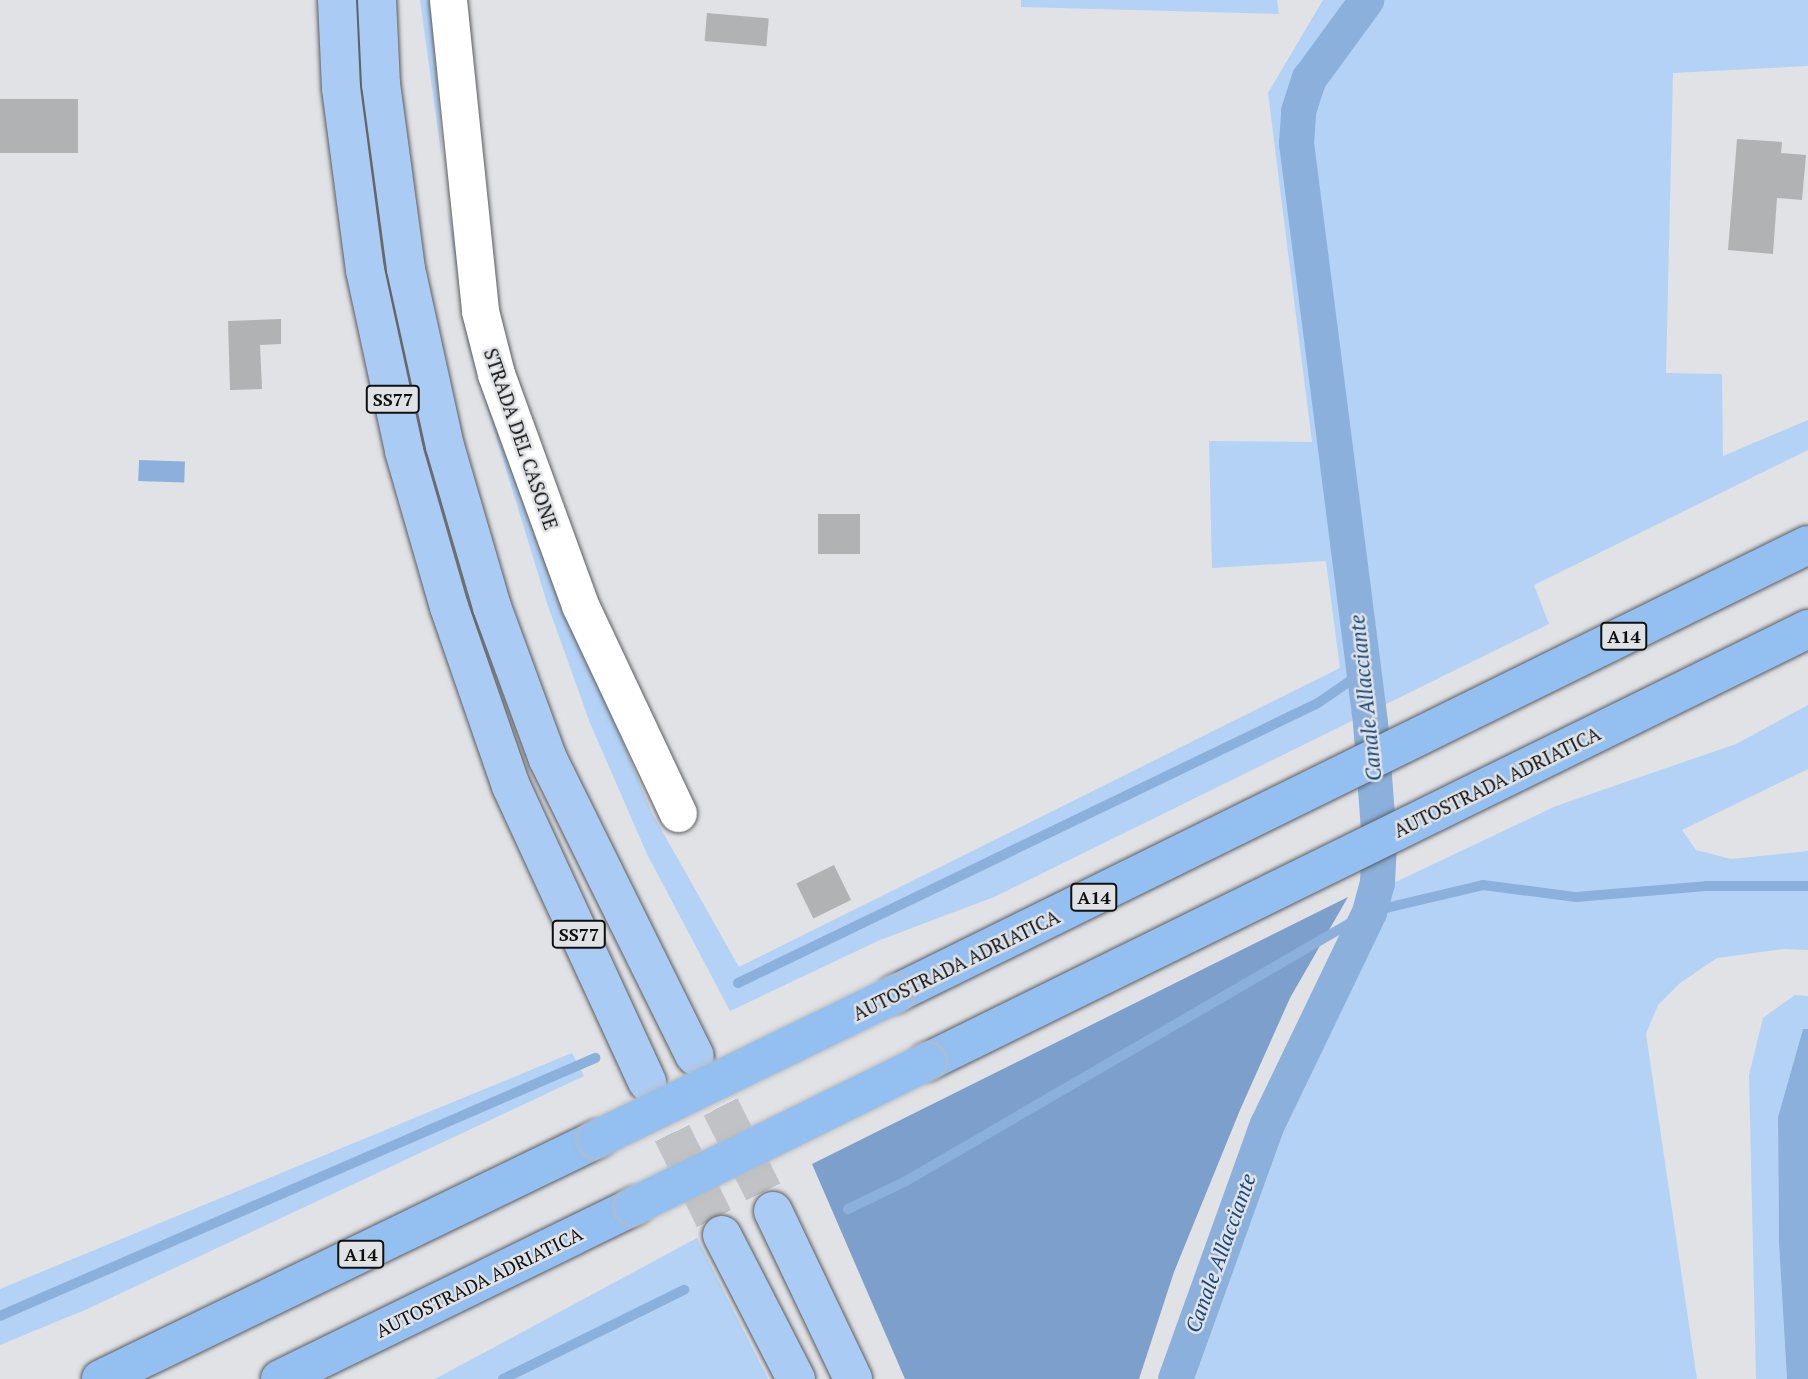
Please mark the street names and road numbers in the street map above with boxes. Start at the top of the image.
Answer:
street label: STRADA DEL CASONE [479,345,563,533]
road number: SS77 [365,384,421,414]
road number: A14 [1600,622,1648,650]
street label: AUTOSTRADA ADRIATICA [1390,722,1604,842]
road number: A14 [1070,882,1118,912]
street label: AUTOSTRADA ADRIATICA [849,905,1063,1025]
road number: SS77 [551,919,607,948]
street label: AUTOSTRADA ADRIATICA [372,1222,586,1342]
road number: A14 [336,1240,386,1268]

